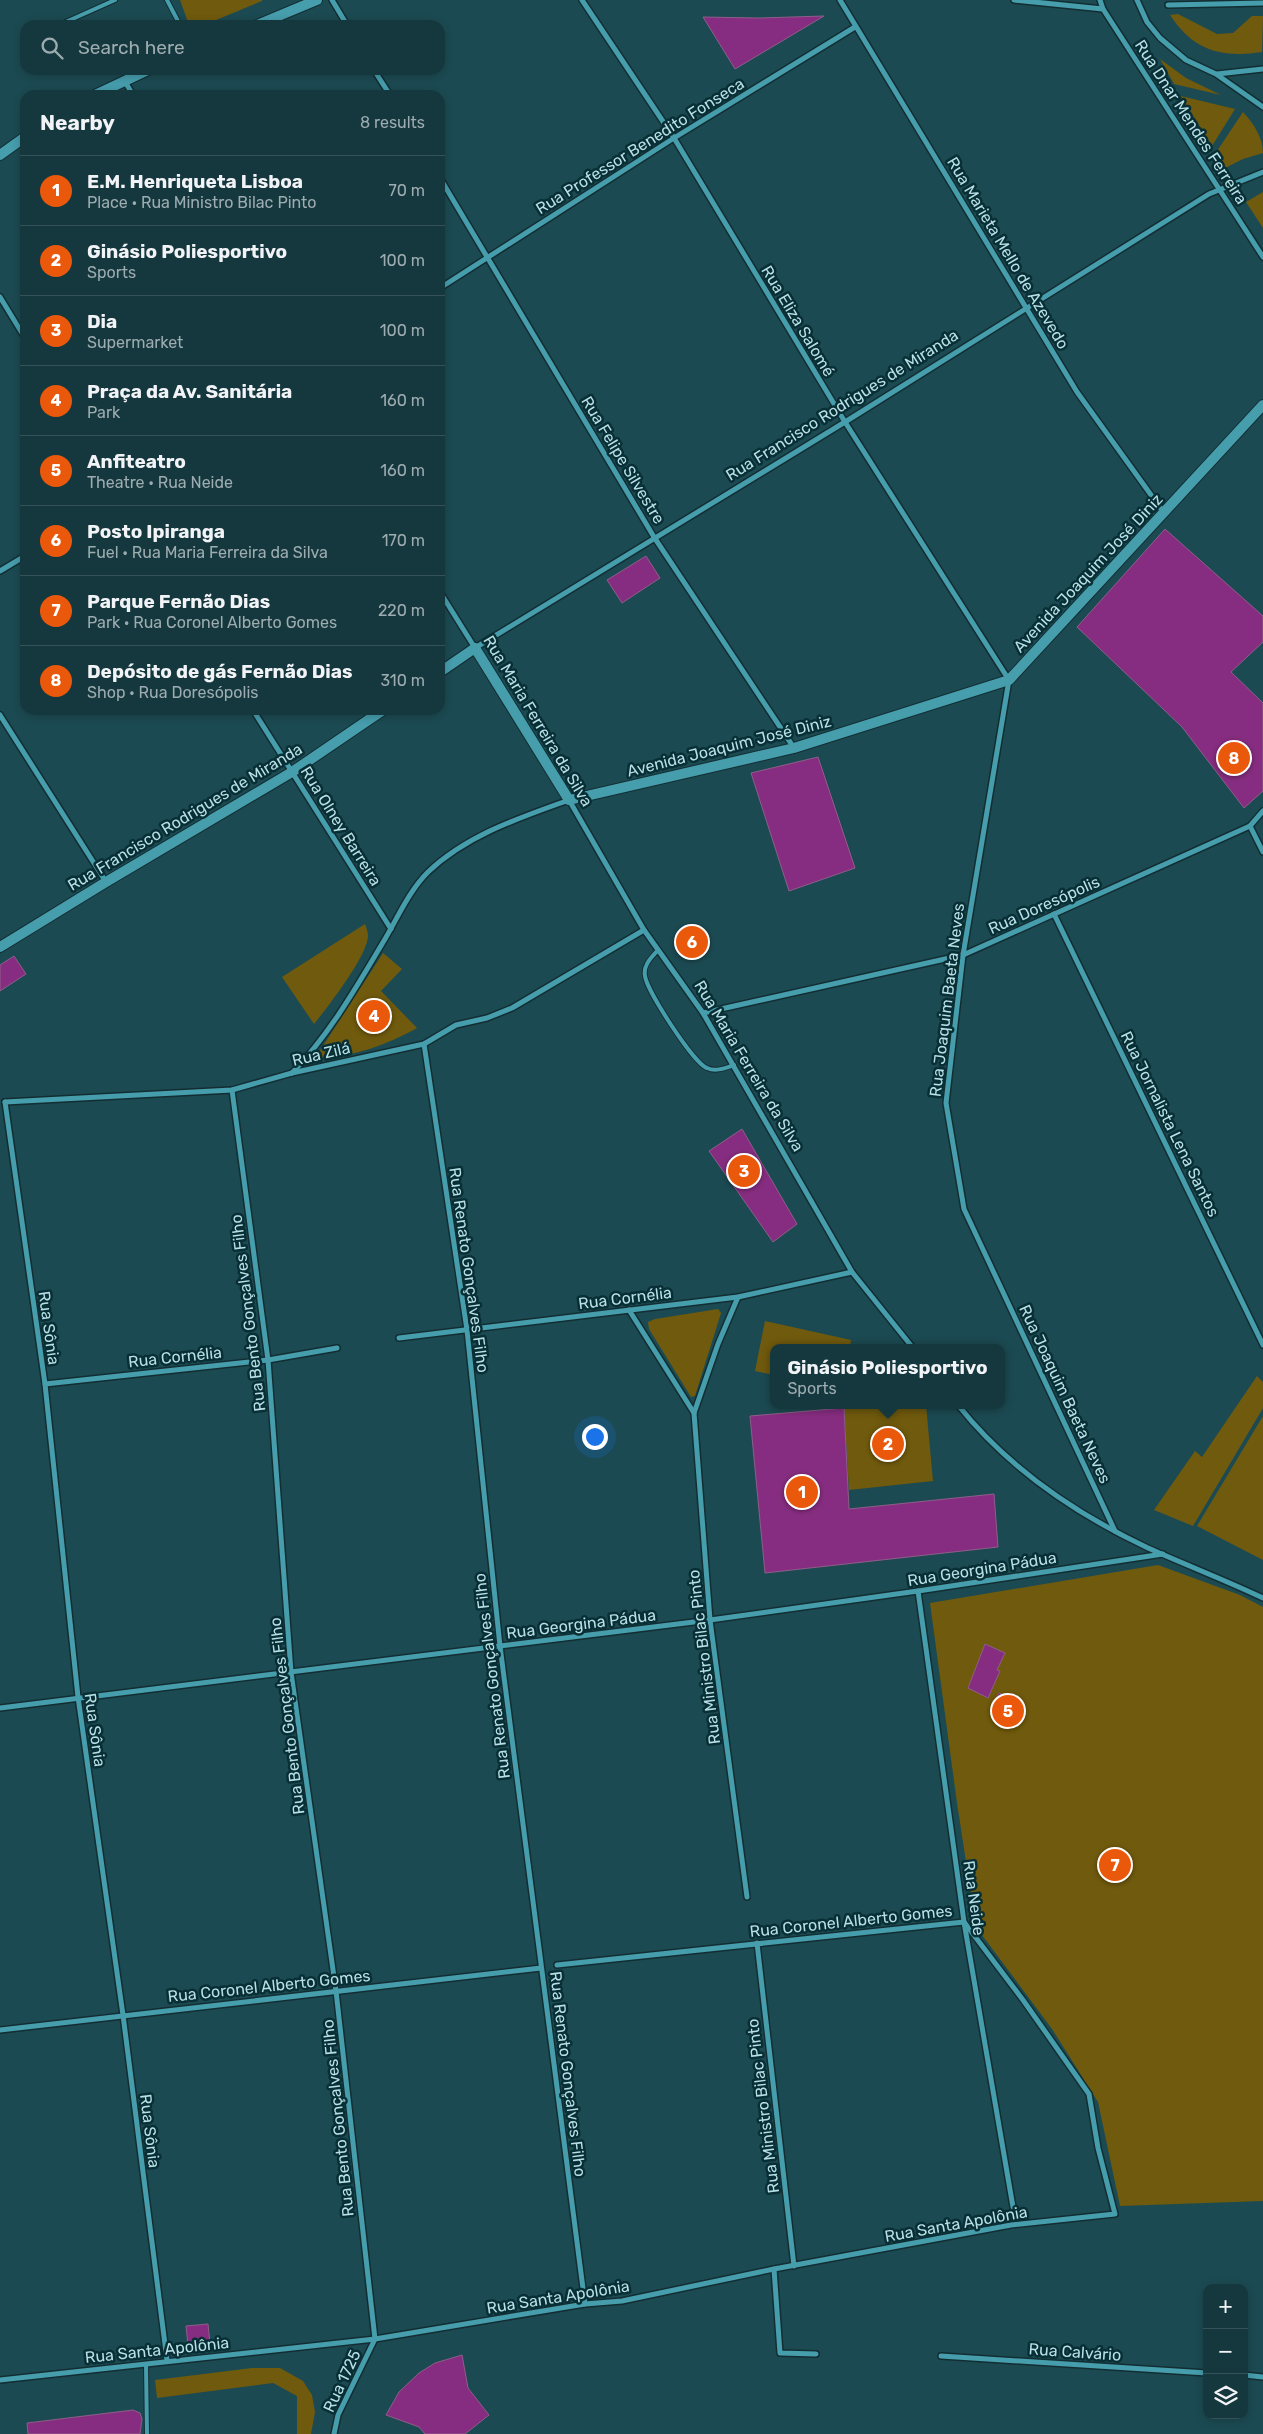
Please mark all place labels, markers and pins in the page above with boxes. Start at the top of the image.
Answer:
pin: 8 [1218,739,1250,777]
pin: 6 [676,923,708,961]
pin: 4 [358,997,390,1035]
pin: 3 [728,1152,760,1190]
pin: 2 [872,1425,904,1463]
pin: 1 [786,1473,818,1511]
pin: 5 [992,1692,1024,1730]
pin: 7 [1099,1846,1131,1884]

